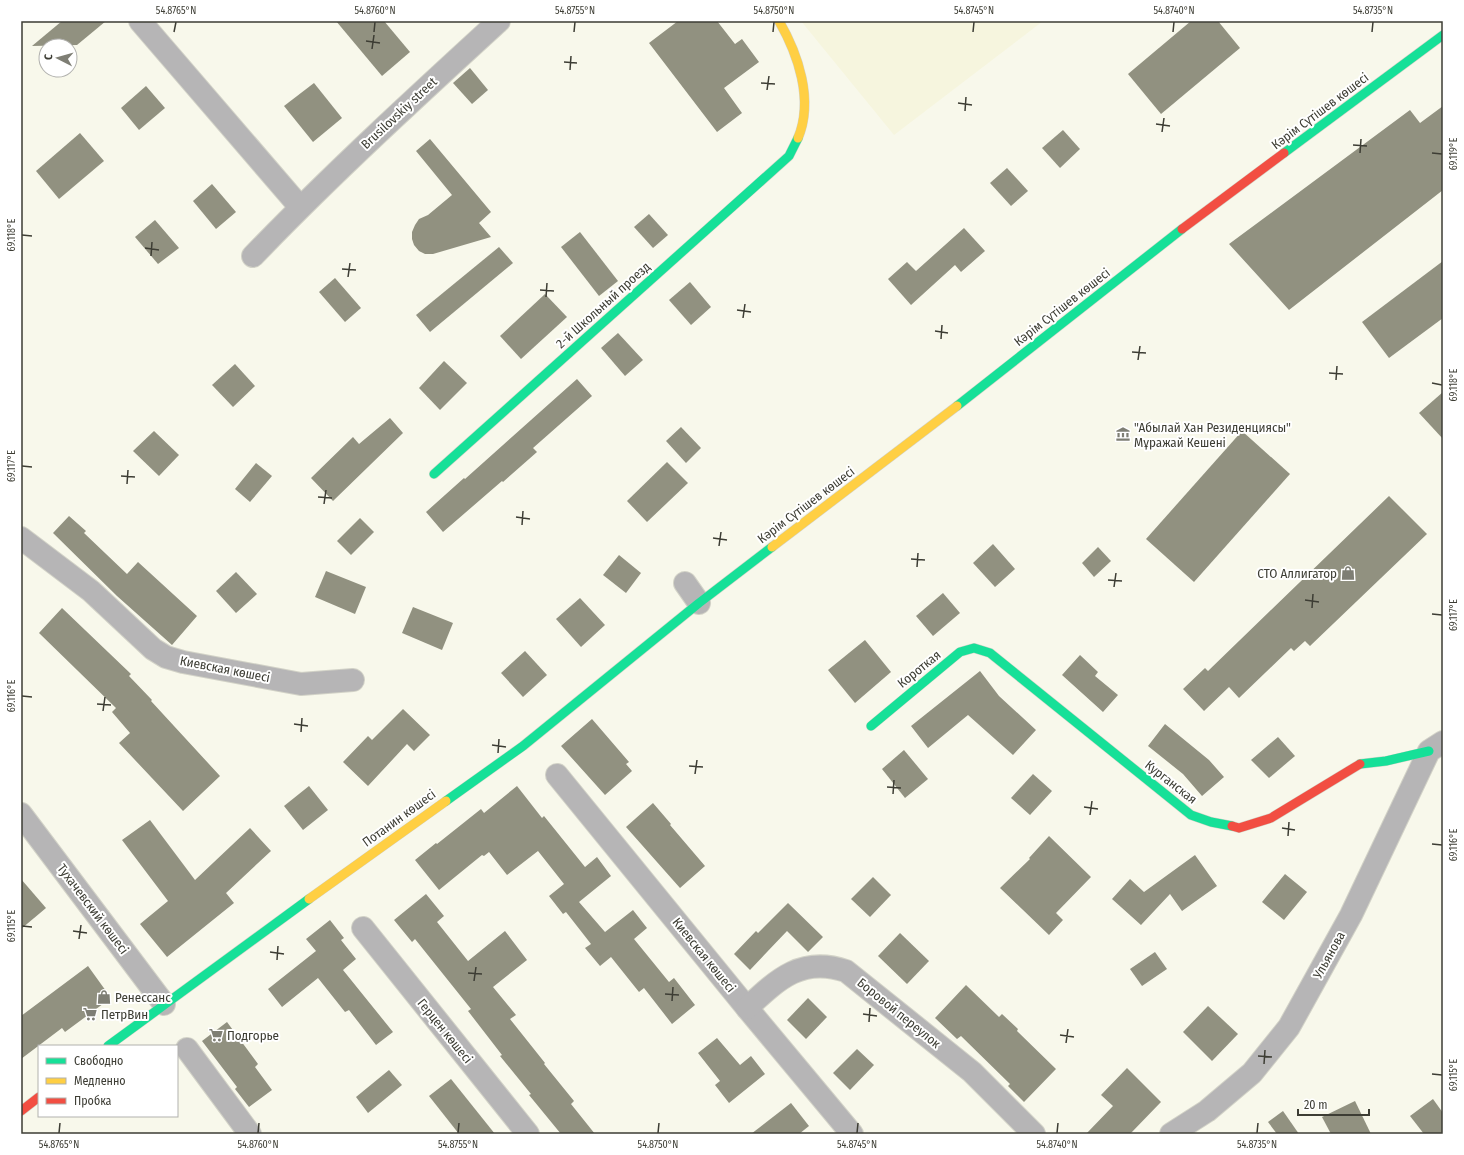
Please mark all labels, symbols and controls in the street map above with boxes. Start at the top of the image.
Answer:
text: 54.8765°N [156,5,196,17]
text: 54.8760°N [354,5,396,17]
text: 54.8755°N [555,5,595,17]
text: 54.8750°N [754,5,794,17]
text: 54.8745°N [954,5,994,17]
text: 54.8740°N [1154,5,1194,17]
text: 54.8735°N [1353,5,1393,17]
north arrow [38,38,78,78]
text: С [42,53,55,61]
street label: Кәрім Сүтішев көшесі [1269,70,1371,152]
street label: Brusilovskiy street [358,74,440,152]
text: 69.119°E [1448,137,1460,170]
text: 69.118°E [6,218,18,251]
street label: 2-й Школьный проезд [553,259,653,351]
street label: Кәрім Сүтішев көшесі [1011,265,1113,349]
text: 69.118°E [1448,368,1460,401]
place label: "Абылай Хан Резиденциясы" Мұражай Кешені [1134,420,1291,450]
museum icon: "Абылай Хан Резиденциясы" Мұражай Кешені [1115,426,1131,442]
text: 69.117°E [6,450,18,482]
street label: Кәрім Сүтішев көшесі [755,464,857,546]
shop icon: СТО Аллигатор [1340,565,1356,581]
place label: СТО Аллигатор [1257,566,1337,581]
text: 69.117°E [1448,599,1460,631]
street label: Короткая [894,647,944,691]
street label: Киевская көшесі [179,653,271,685]
text: 69.116°E [6,679,18,712]
street label: Курганская [1142,757,1200,807]
street label: Потанин көшесі [359,786,439,850]
text: 69.116°E [1448,828,1460,861]
street label: Тухачевский көшесі [54,861,132,957]
text: 69.115°E [6,910,18,942]
street label: Киевская көшесі [669,915,739,995]
street label: Ульянова [1310,929,1348,982]
street label: Боровой переулок [854,975,944,1051]
shop icon: Ренессанс [96,989,112,1005]
place label: Ренессанс [115,990,171,1005]
street label: Герцен көшесі [414,996,476,1066]
supermarket icon: ПетрВин [82,1006,98,1022]
place label: ПетрВин [101,1007,148,1022]
supermarket icon: Подгорье [208,1027,224,1043]
place label: Подгорье [227,1028,279,1043]
legend [38,1045,178,1117]
text: Свободно [74,1054,123,1068]
text: 69.115°E [1448,1059,1460,1091]
text: Медленно [74,1074,126,1088]
scale bar [1298,1091,1369,1117]
text: Пробка [74,1094,112,1108]
text: 20 m [1304,1098,1328,1112]
text: 54.8765°N [39,1139,79,1151]
text: 54.8760°N [237,1139,279,1151]
text: 54.8755°N [438,1139,478,1151]
text: 54.8750°N [638,1139,678,1151]
text: 54.8745°N [837,1139,877,1151]
text: 54.8740°N [1037,1139,1077,1151]
text: 54.8735°N [1237,1139,1277,1151]

